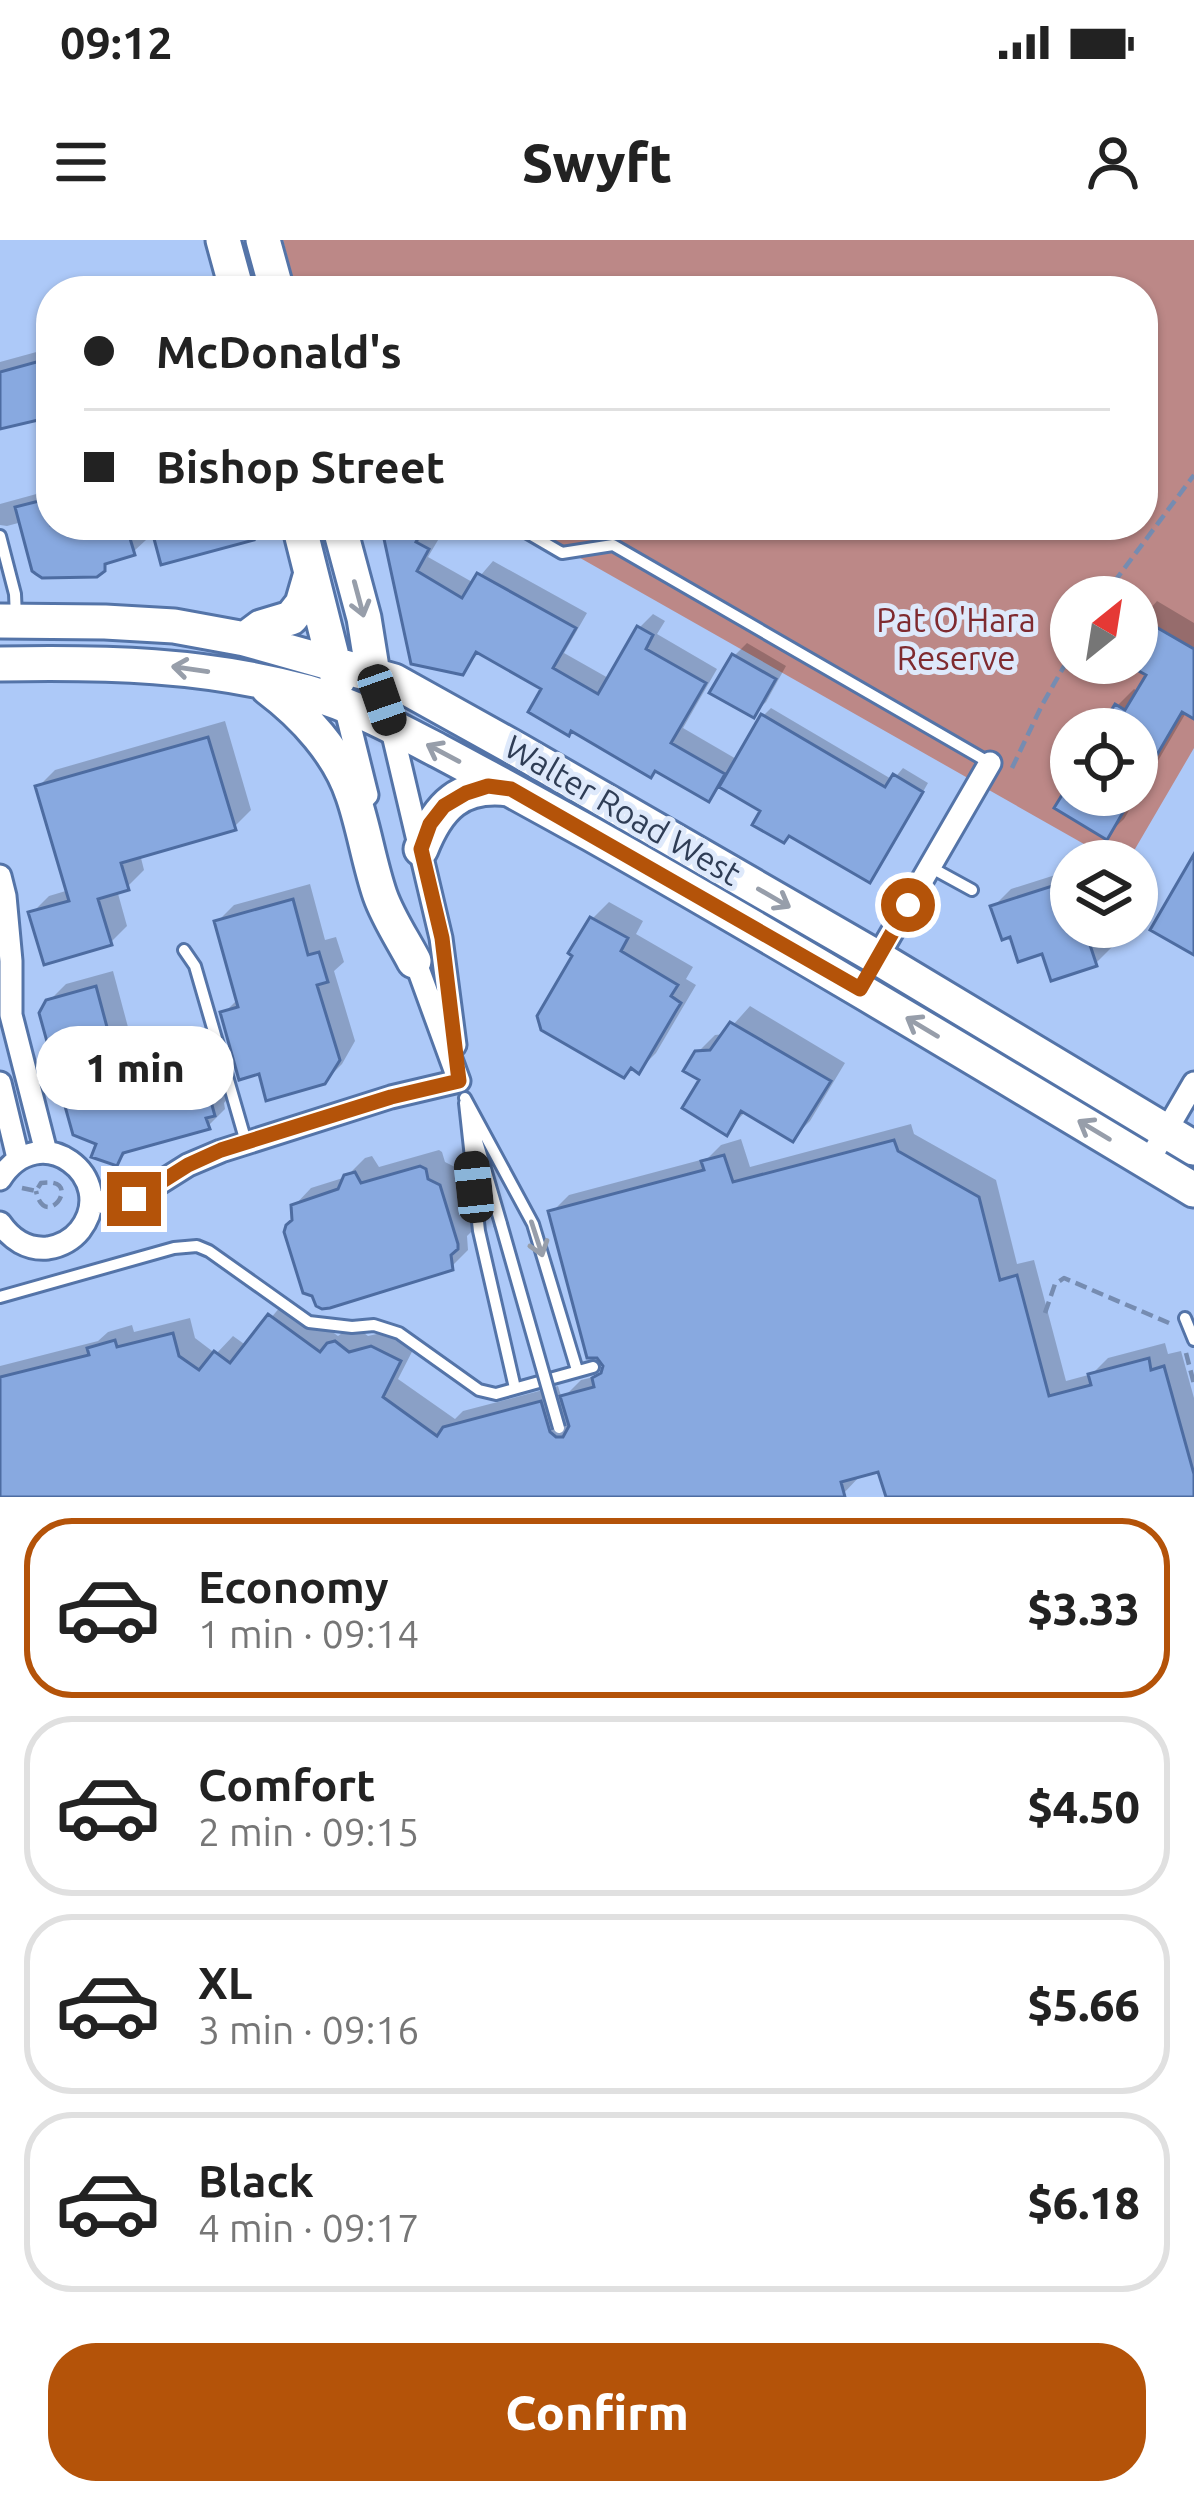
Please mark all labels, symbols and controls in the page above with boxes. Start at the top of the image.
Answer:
text: 09:12 [60,17,173,68]
icon: menu [48,129,114,195]
icon: person [1080,129,1146,195]
text: Swyft [522,132,672,192]
text: McDonald's [156,326,402,377]
text: Bishop Street [156,441,445,492]
north arrow [1050,576,1158,684]
map controls [1050,576,1158,948]
one-way arrow [349,579,371,617]
park label: Pat O'Hara Reserve [876,601,1036,676]
one-way arrow [172,657,211,680]
car [353,660,411,740]
button: locate [1050,708,1158,816]
street label: Walter Road West [499,727,748,892]
one-way arrow [426,741,461,764]
button: layers [1050,840,1158,948]
route start [881,878,935,932]
one-way arrow [756,887,791,911]
one-way arrow [906,1015,940,1039]
callout: 1 min [35,1025,233,1109]
text: 1 min [85,1046,185,1089]
one-way arrow [1077,1117,1112,1141]
car [452,1149,496,1225]
route end [107,1172,161,1226]
one-way arrow [527,1219,549,1257]
icon: car [54,1554,162,1662]
text: Economy [198,1561,389,1612]
text: $3.33 [1027,1583,1140,1634]
text: 1 min · 09:14 [198,1612,419,1655]
icon: car [54,1752,162,1860]
text: Comfort [198,1759,375,1810]
text: $4.50 [1027,1781,1140,1832]
text: 2 min · 09:15 [198,1810,419,1853]
icon: car [54,1950,162,2058]
text: XL [198,1957,252,2008]
text: $5.66 [1027,1979,1140,2030]
text: 3 min · 09:16 [198,2008,419,2051]
icon: car [54,2148,162,2256]
text: Black [198,2155,314,2206]
text: $6.18 [1027,2177,1140,2228]
text: 4 min · 09:17 [198,2206,419,2249]
button: Confirm [48,2343,1146,2481]

